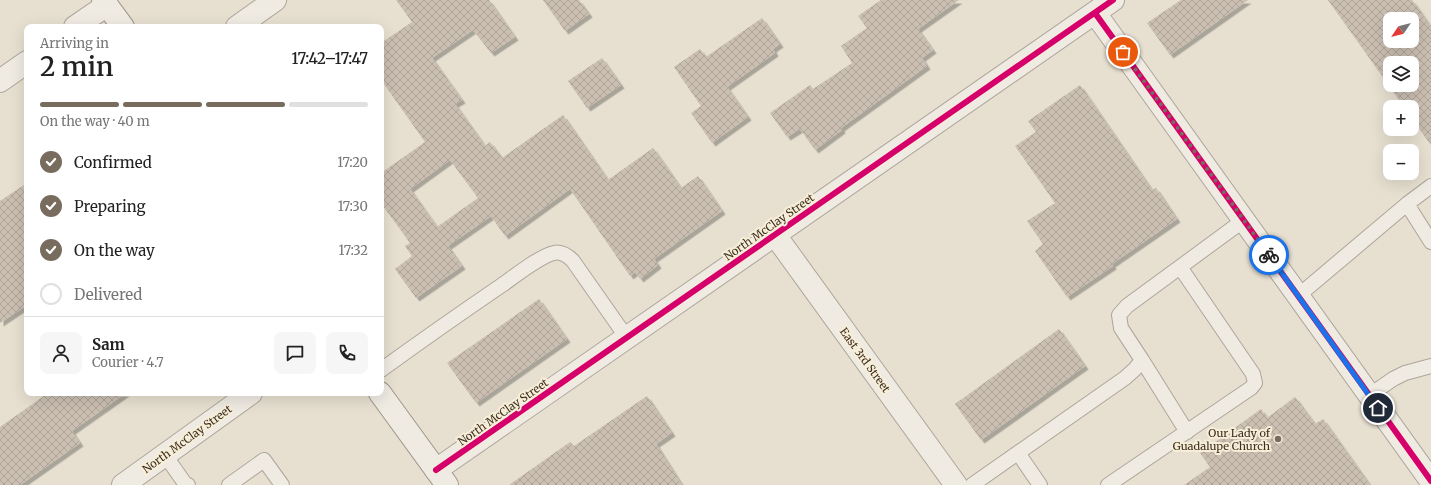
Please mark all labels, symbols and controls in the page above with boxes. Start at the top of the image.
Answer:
north arrow [1383,12,1419,48]
map controls [1383,12,1419,180]
text: Arriving in [40,35,109,52]
pin [1106,35,1140,69]
icon: bag [1112,41,1134,63]
text: 17:42–17:47 [291,49,368,68]
text: 2 min [40,50,113,83]
button: layers [1383,56,1419,92]
button: + [1383,100,1419,136]
text: On the way · 40 m [40,113,150,130]
button: − [1383,144,1419,180]
icon: check [40,151,62,173]
text: Confirmed [74,153,152,172]
text: 17:20 [337,154,368,171]
street label: North McClay Street [721,190,817,263]
icon: check [40,195,62,217]
text: Preparing [74,197,146,216]
text: 17:30 [338,198,368,215]
courier [1249,235,1289,275]
icon: check [40,239,62,261]
text: On the way [74,241,155,260]
text: 17:32 [339,242,368,259]
icon: bike [1258,244,1280,266]
text: Delivered [74,285,142,304]
street label: East 3rd Street [837,325,894,396]
button: person [40,332,82,374]
button: chat [274,332,316,374]
button: phone [326,332,368,374]
text: Sam [92,335,125,354]
text: Courier · 4.7 [92,354,164,371]
street label: North McClay Street [455,375,551,448]
pin [1361,391,1395,425]
icon: home [1367,397,1389,419]
street label: North McClay Street [140,401,235,476]
place label: Our Lady of Guadalupe Church [1173,426,1271,453]
marker: Our Lady of Guadalupe Church [1273,434,1283,444]

